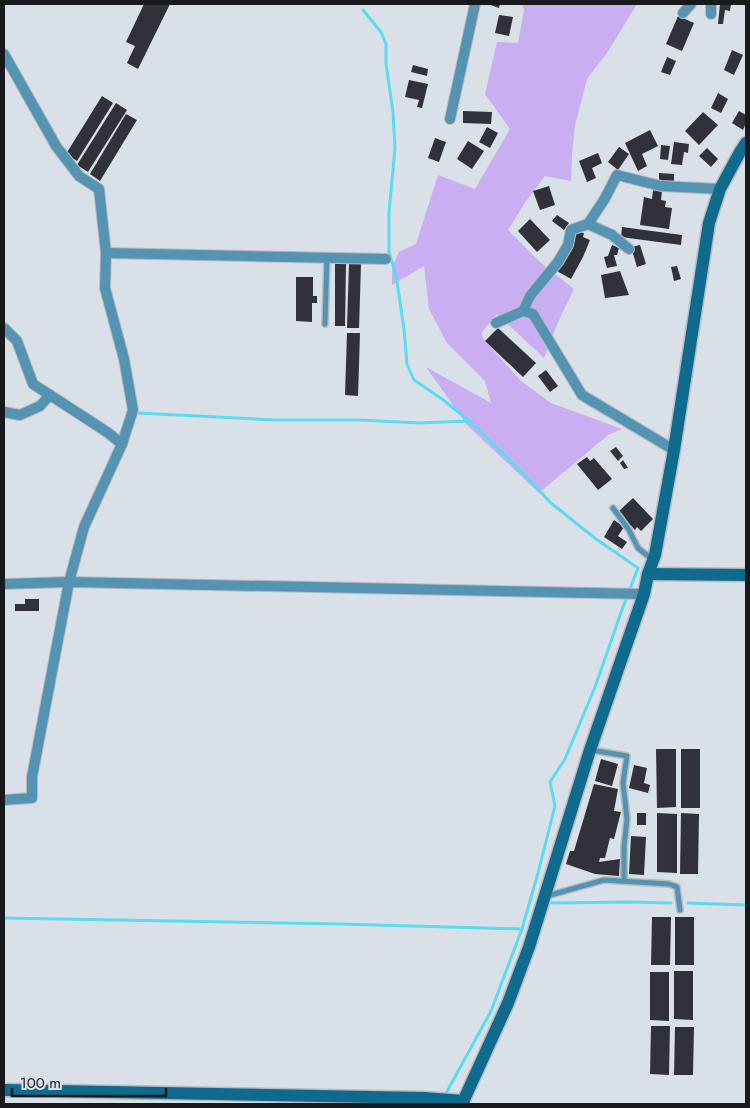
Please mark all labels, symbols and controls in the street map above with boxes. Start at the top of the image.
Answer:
scale bar [12,1066,166,1098]
text: 100 m [20,1072,61,1094]

